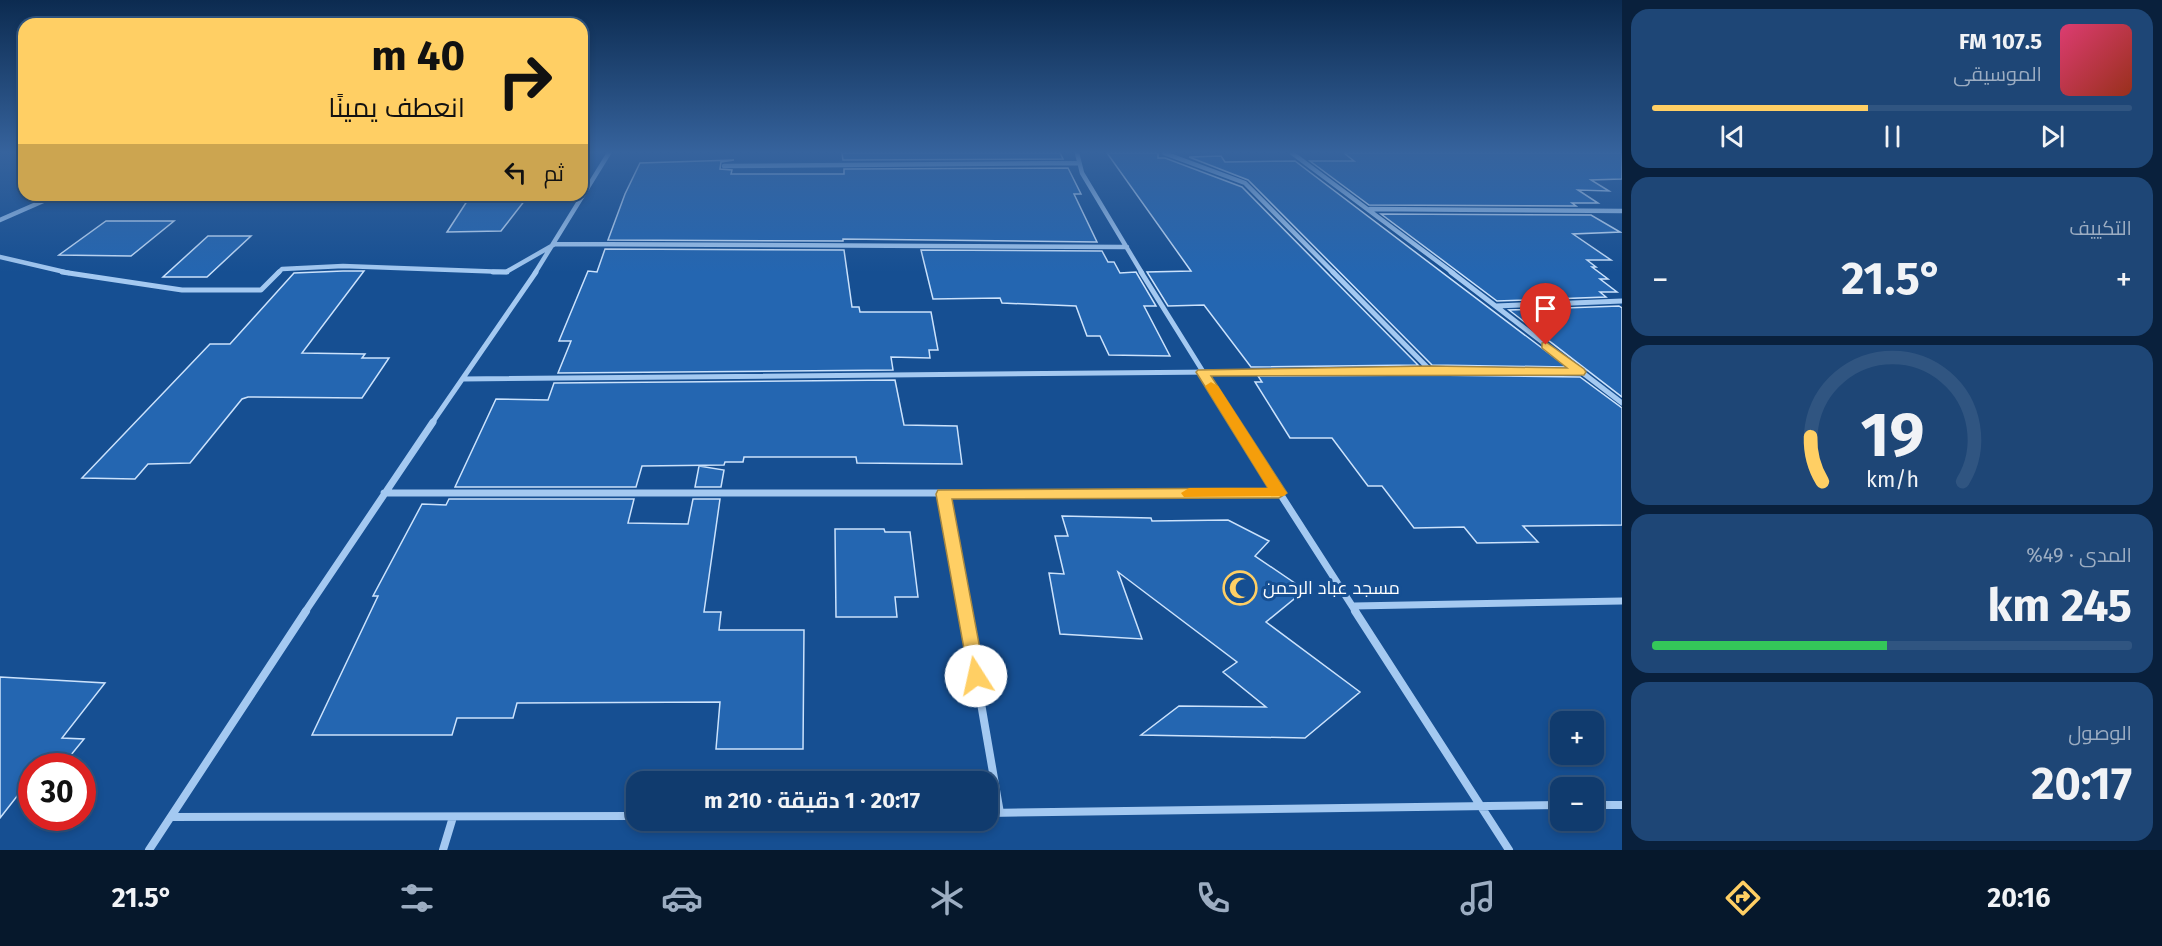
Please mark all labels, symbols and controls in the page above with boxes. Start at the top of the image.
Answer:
text: 107.5 FM [1959,28,2042,55]
text: 40 m [371,31,465,81]
icon: right [486,42,564,120]
text: الموسيقى [1953,62,2042,86]
text: انعطف يمينًا [328,92,465,124]
icon: previous [1716,120,1749,153]
icon: pause [1876,120,1909,153]
icon: next [2036,120,2069,153]
icon: left [499,156,532,189]
text: ثم [544,160,564,187]
text: التكييف [2069,216,2132,240]
text: 21.5° [1841,252,1943,306]
text: − [1652,260,1669,300]
text: + [2116,260,2132,300]
pin [1520,283,1571,345]
icon: arrive [1529,292,1562,325]
text: 19 [1860,398,1924,473]
text: km/h [1865,467,1919,493]
text: المدى · 49% [2026,543,2132,567]
mosque icon: مسجد عباد الرحمن [1222,570,1258,606]
place label: مسجد عباد الرحمن [1263,577,1400,599]
text: 245 km [1987,579,2132,633]
position arrow [944,644,1008,708]
map controls [1550,711,1604,831]
button: + [1550,711,1604,765]
text: الوصول [2068,721,2132,745]
speed limit sign: 30 [18,753,96,831]
text: 20:17 [2031,757,2132,811]
button: − [1550,777,1604,831]
text: 20:17 · 1 دقيقة · 210 m [704,787,920,814]
icon: filters [396,877,438,919]
icon: car [661,877,703,919]
icon: climate [926,877,968,919]
icon: phone [1192,877,1234,919]
icon: music [1457,877,1499,919]
icon: directions [1722,877,1764,919]
text: 21.5° [112,882,173,914]
text: 20:16 [1987,882,2050,914]

